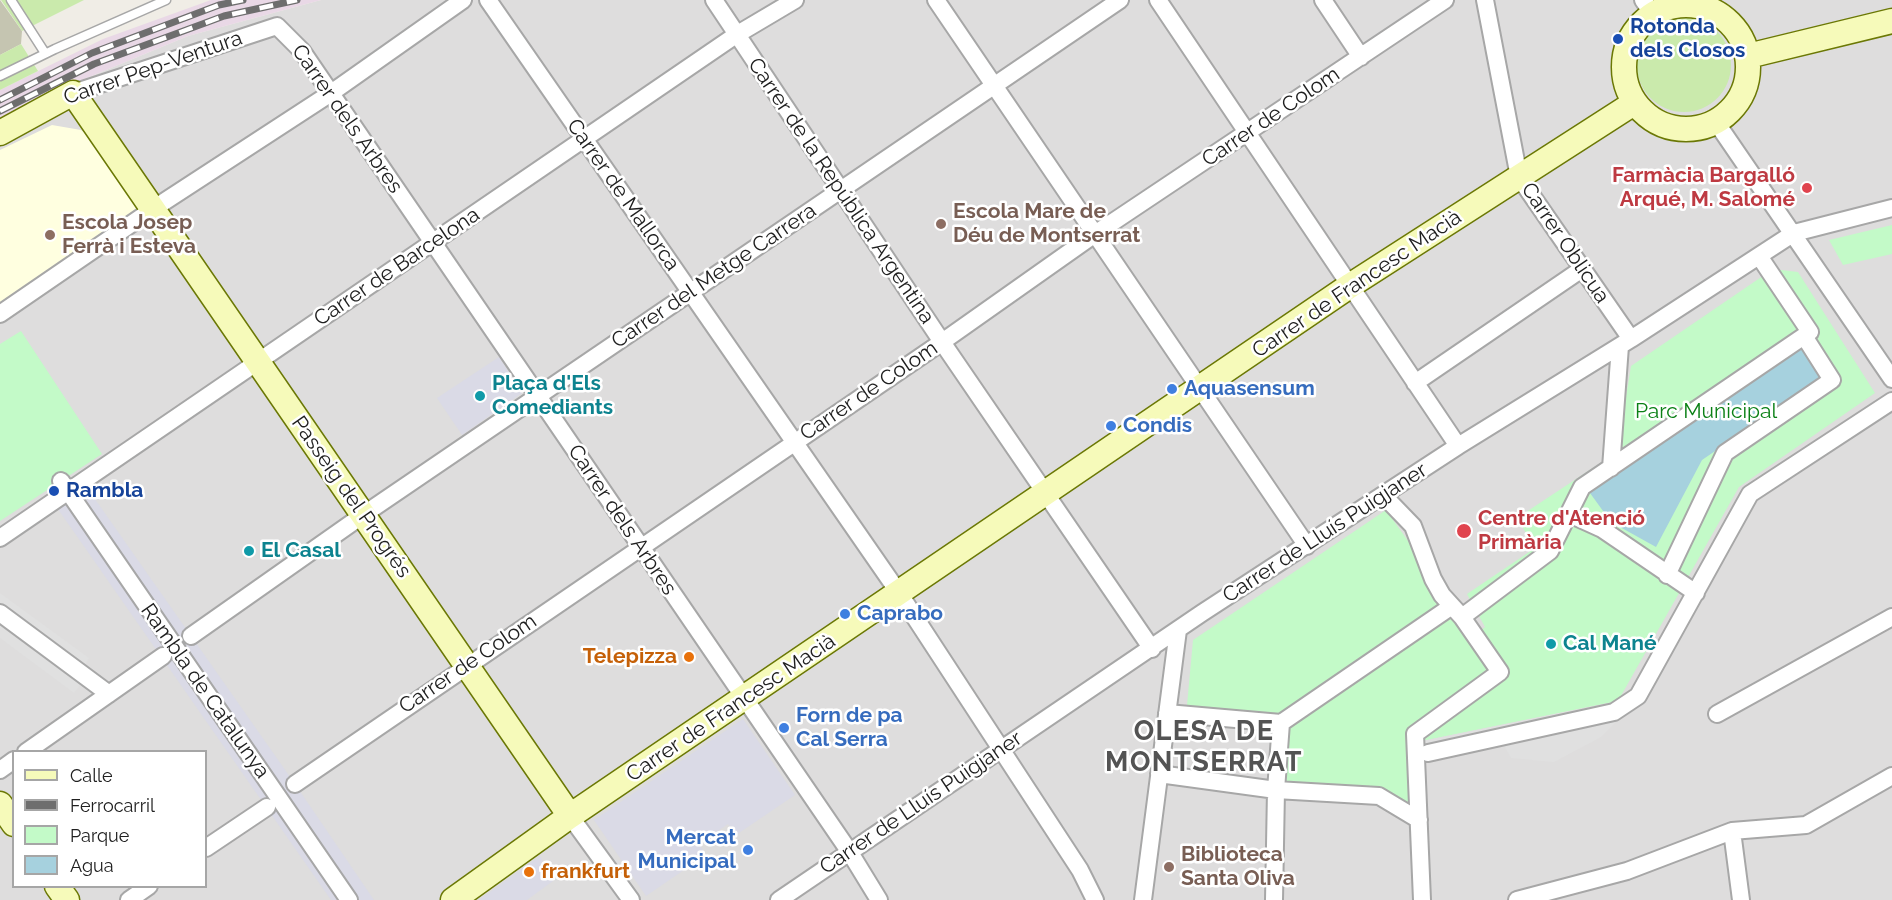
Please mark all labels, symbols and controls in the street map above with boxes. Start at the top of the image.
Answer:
place label: Rotonda dels Closos [1630,14,1745,64]
street label: Carrer Pep-Ventura [60,26,246,110]
marker: Rotonda dels Closos [1611,32,1625,46]
street label: Carrer dels Arbres [286,40,408,198]
street label: Carrer de la República Argentina [742,53,940,329]
street label: Carrer de Colom [1197,62,1345,172]
street label: Carrer de Mallorca [561,114,685,276]
place label: Farmàcia Bargalló Arqué, M. Salomé [1612,163,1795,213]
street label: Carrer Oblicua [1515,178,1615,308]
marker: Farmàcia Bargalló Arqué, M. Salomé [1800,181,1814,195]
street label: Carrer del Metge Carrera [607,198,821,354]
place label: Escola Mare de Déu de Montserrat [953,199,1140,249]
street label: Carrer de Barcelona [309,202,485,332]
street label: Carrer de Francesc Macià [1248,205,1466,363]
place label: Escola Josep Ferrà i Esteva [62,210,196,260]
marker: Escola Mare de Déu de Montserrat [934,217,948,231]
marker: Escola Josep Ferrà i Esteva [43,228,57,242]
street label: Carrer de Colom [795,336,943,446]
place label: Plaça d'Els Comediants [492,371,613,421]
place label: Aquasensum [1184,376,1315,402]
marker: Aquasensum [1165,382,1179,396]
marker: Plaça d'Els Comediants [473,389,487,403]
park label: Parc Municipal [1635,399,1777,425]
street label: Passeig del Progrés [286,411,416,583]
place label: Condis [1123,413,1192,439]
marker: Condis [1104,419,1118,433]
street label: Carrer dels Arbres [562,440,682,600]
street label: Carrer de Lluís Puigjaner [1218,458,1432,608]
place label: Rambla [66,478,143,504]
marker: Rambla [47,484,61,498]
place label: Centre d'Atenció Primària [1478,506,1645,556]
marker: Centre d'Atenció Primària [1455,522,1473,540]
place label: El Casal [261,538,341,564]
marker: El Casal [242,544,256,558]
street label: Rambla de Catalunya [135,599,275,783]
place label: Caprabo [857,601,943,627]
marker: Caprabo [838,607,852,621]
street label: Carrer de Colom [394,609,542,719]
street label: Carrer de Francesc Macià [622,629,840,787]
place label: Cal Mané [1563,631,1657,657]
marker: Cal Mané [1544,637,1558,651]
place label: Telepizza [583,644,677,670]
marker: Telepizza [682,650,696,664]
place label: Forn de pa Cal Serra [796,703,903,753]
district label: OLESA DE MONTSERRAT [1105,716,1303,779]
marker: Forn de pa Cal Serra [777,721,791,735]
street label: Carrer de Lluís Puigjaner [815,726,1027,880]
legend [12,750,207,888]
text: Calle [70,765,113,786]
text: Ferrocarril [70,795,155,816]
text: Parque [70,825,129,846]
place label: Mercat Municipal [638,825,736,875]
place label: Biblioteca Santa Oliva [1181,842,1295,892]
marker: Mercat Municipal [741,843,755,857]
text: Agua [70,855,114,876]
place label: frankfurt [541,859,630,885]
marker: Biblioteca Santa Oliva [1162,860,1176,874]
marker: frankfurt [522,865,536,879]

